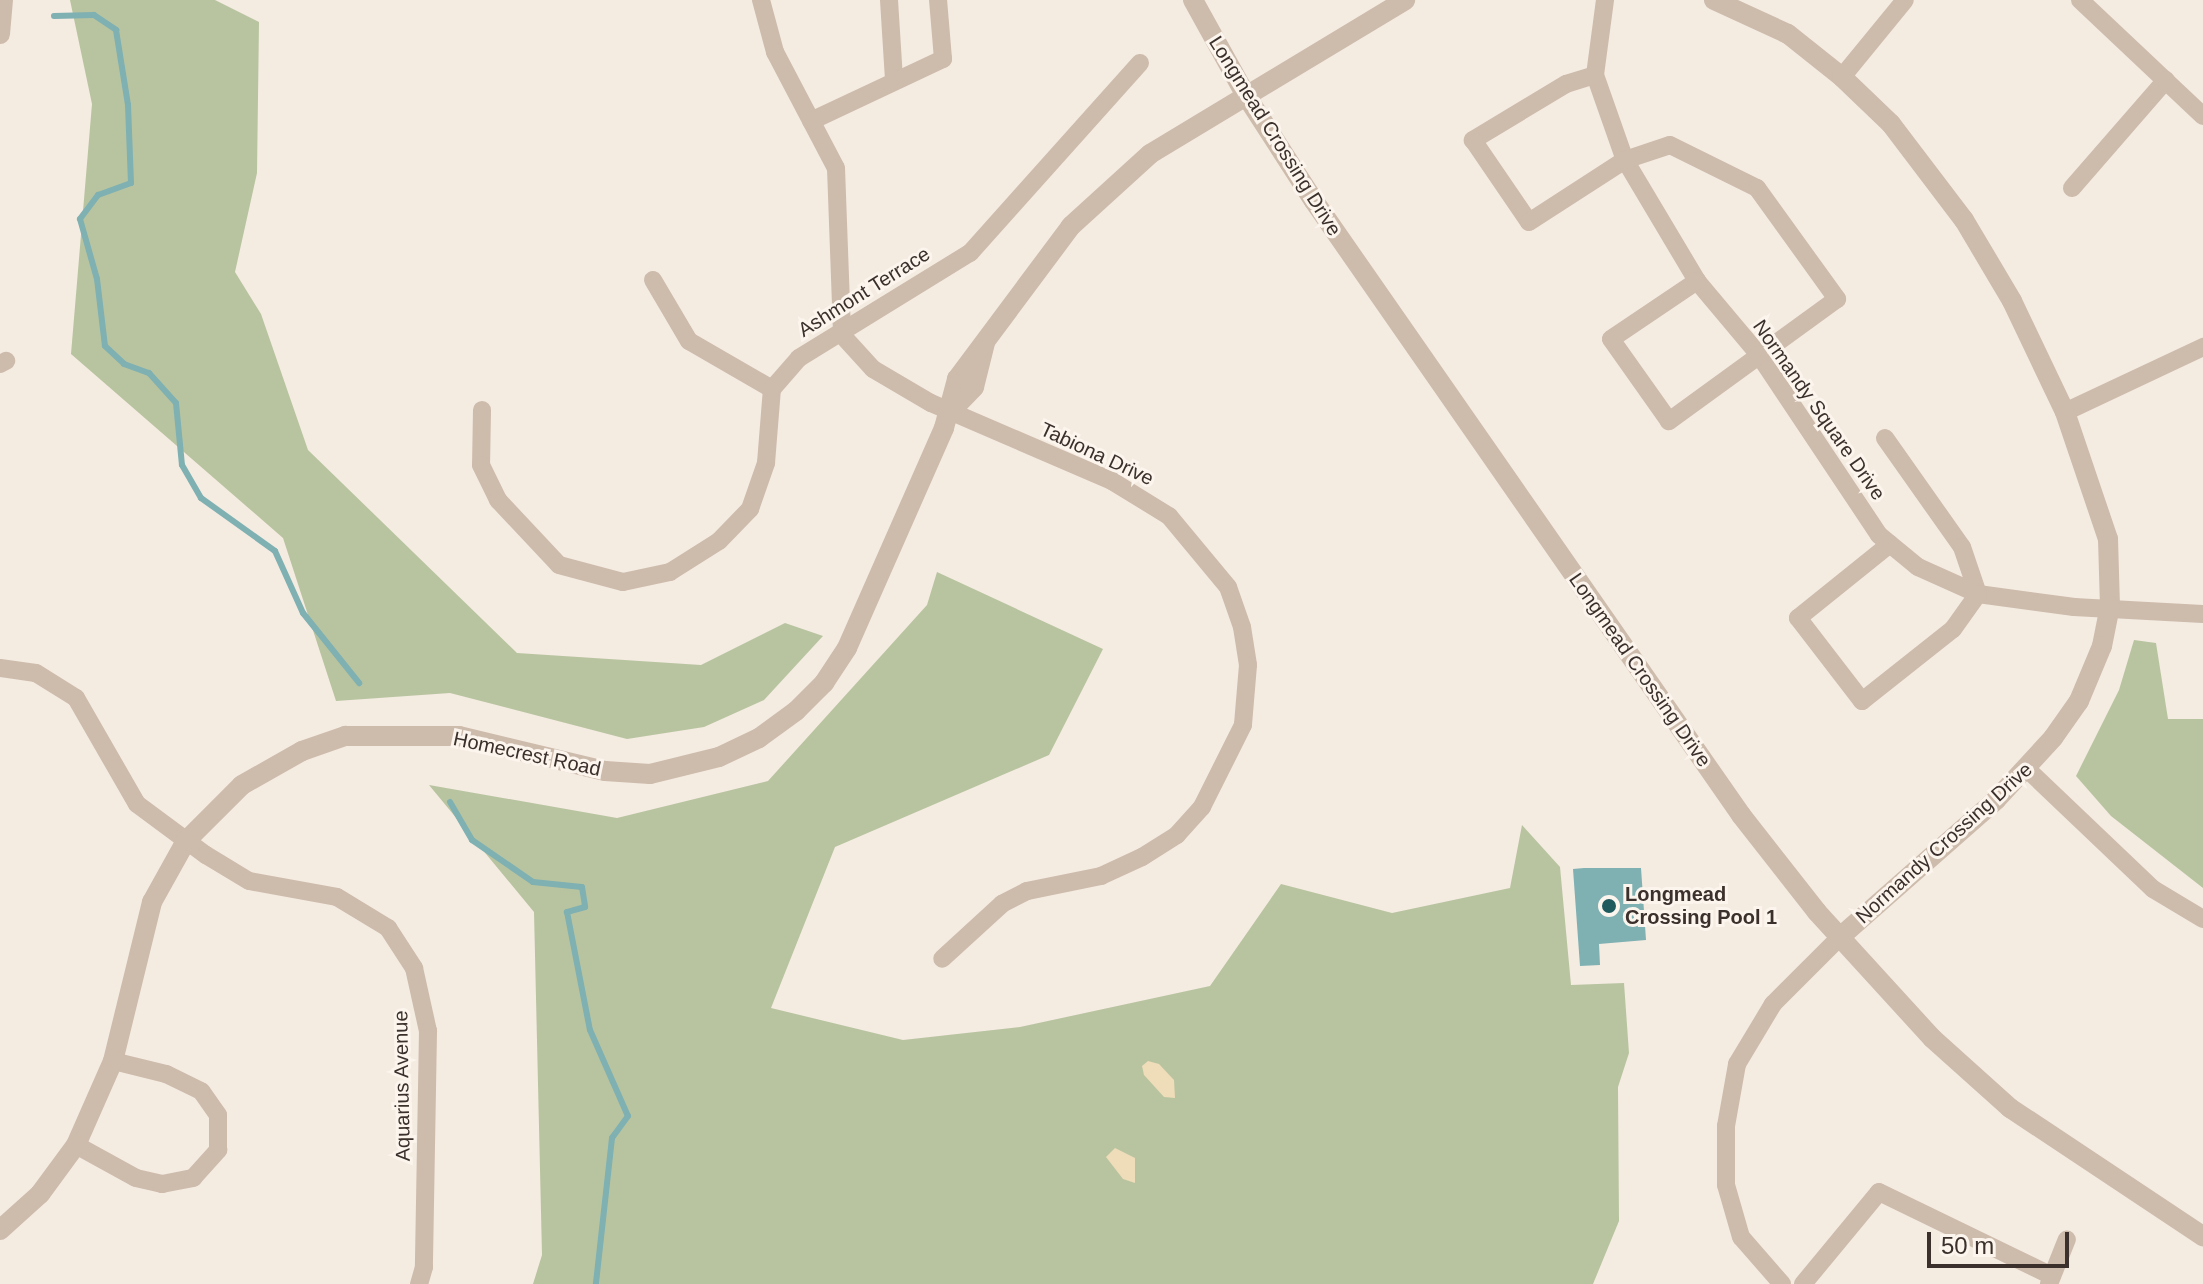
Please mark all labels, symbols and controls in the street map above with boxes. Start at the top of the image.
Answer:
street label: Longmead Crossing Drive [1204,32,1346,240]
street label: Ashmont Terrace [794,242,934,342]
street label: Normandy Square Drive [1748,315,1890,505]
street label: Tabiona Drive [1037,417,1157,491]
street label: Longmead Crossing Drive [1564,568,1716,772]
street label: Homecrest Road [451,727,603,781]
street label: Normandy Crossing Drive [1851,757,2037,929]
place label: Longmead Crossing Pool 1 [1625,882,1777,929]
marker: Longmead Crossing Pool 1 [1600,897,1618,915]
street label: Aquarius Avenue [389,1010,415,1162]
scale bar [1931,1216,2073,1266]
text: 50 m [1941,1232,1994,1259]

